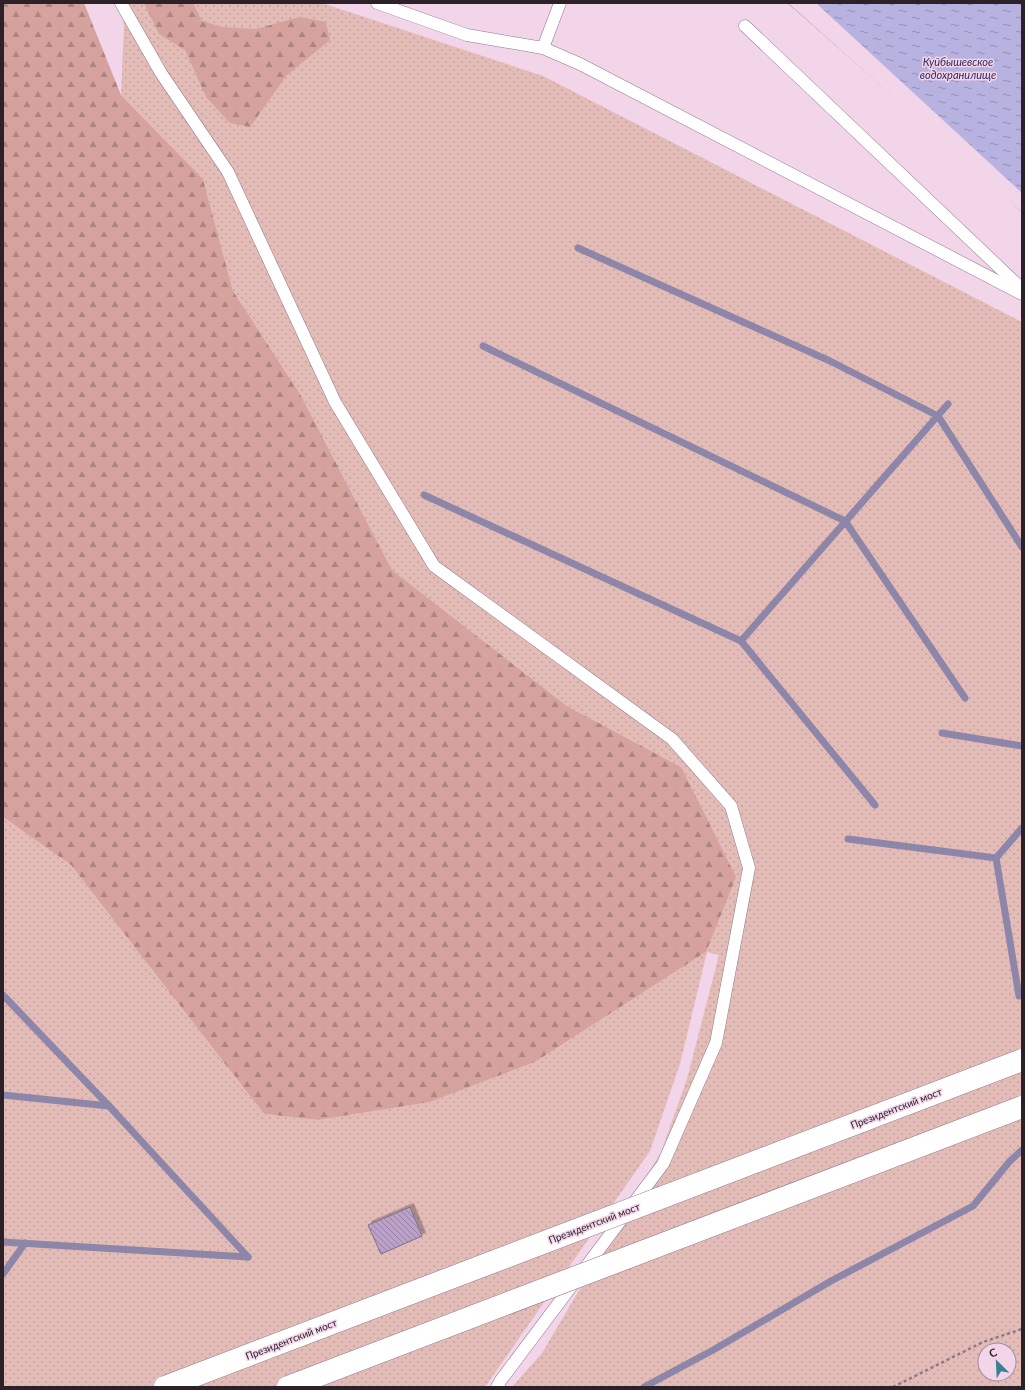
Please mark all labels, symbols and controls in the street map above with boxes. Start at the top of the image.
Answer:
water label: Куйбышевское водохранилище [920,55,996,81]
street label: Президентский мост [849,1085,943,1131]
street label: Президентский мост [547,1200,641,1246]
street label: Президентский мост [244,1316,338,1362]
north arrow [977,1342,1017,1382]
text: С [987,1345,999,1360]

